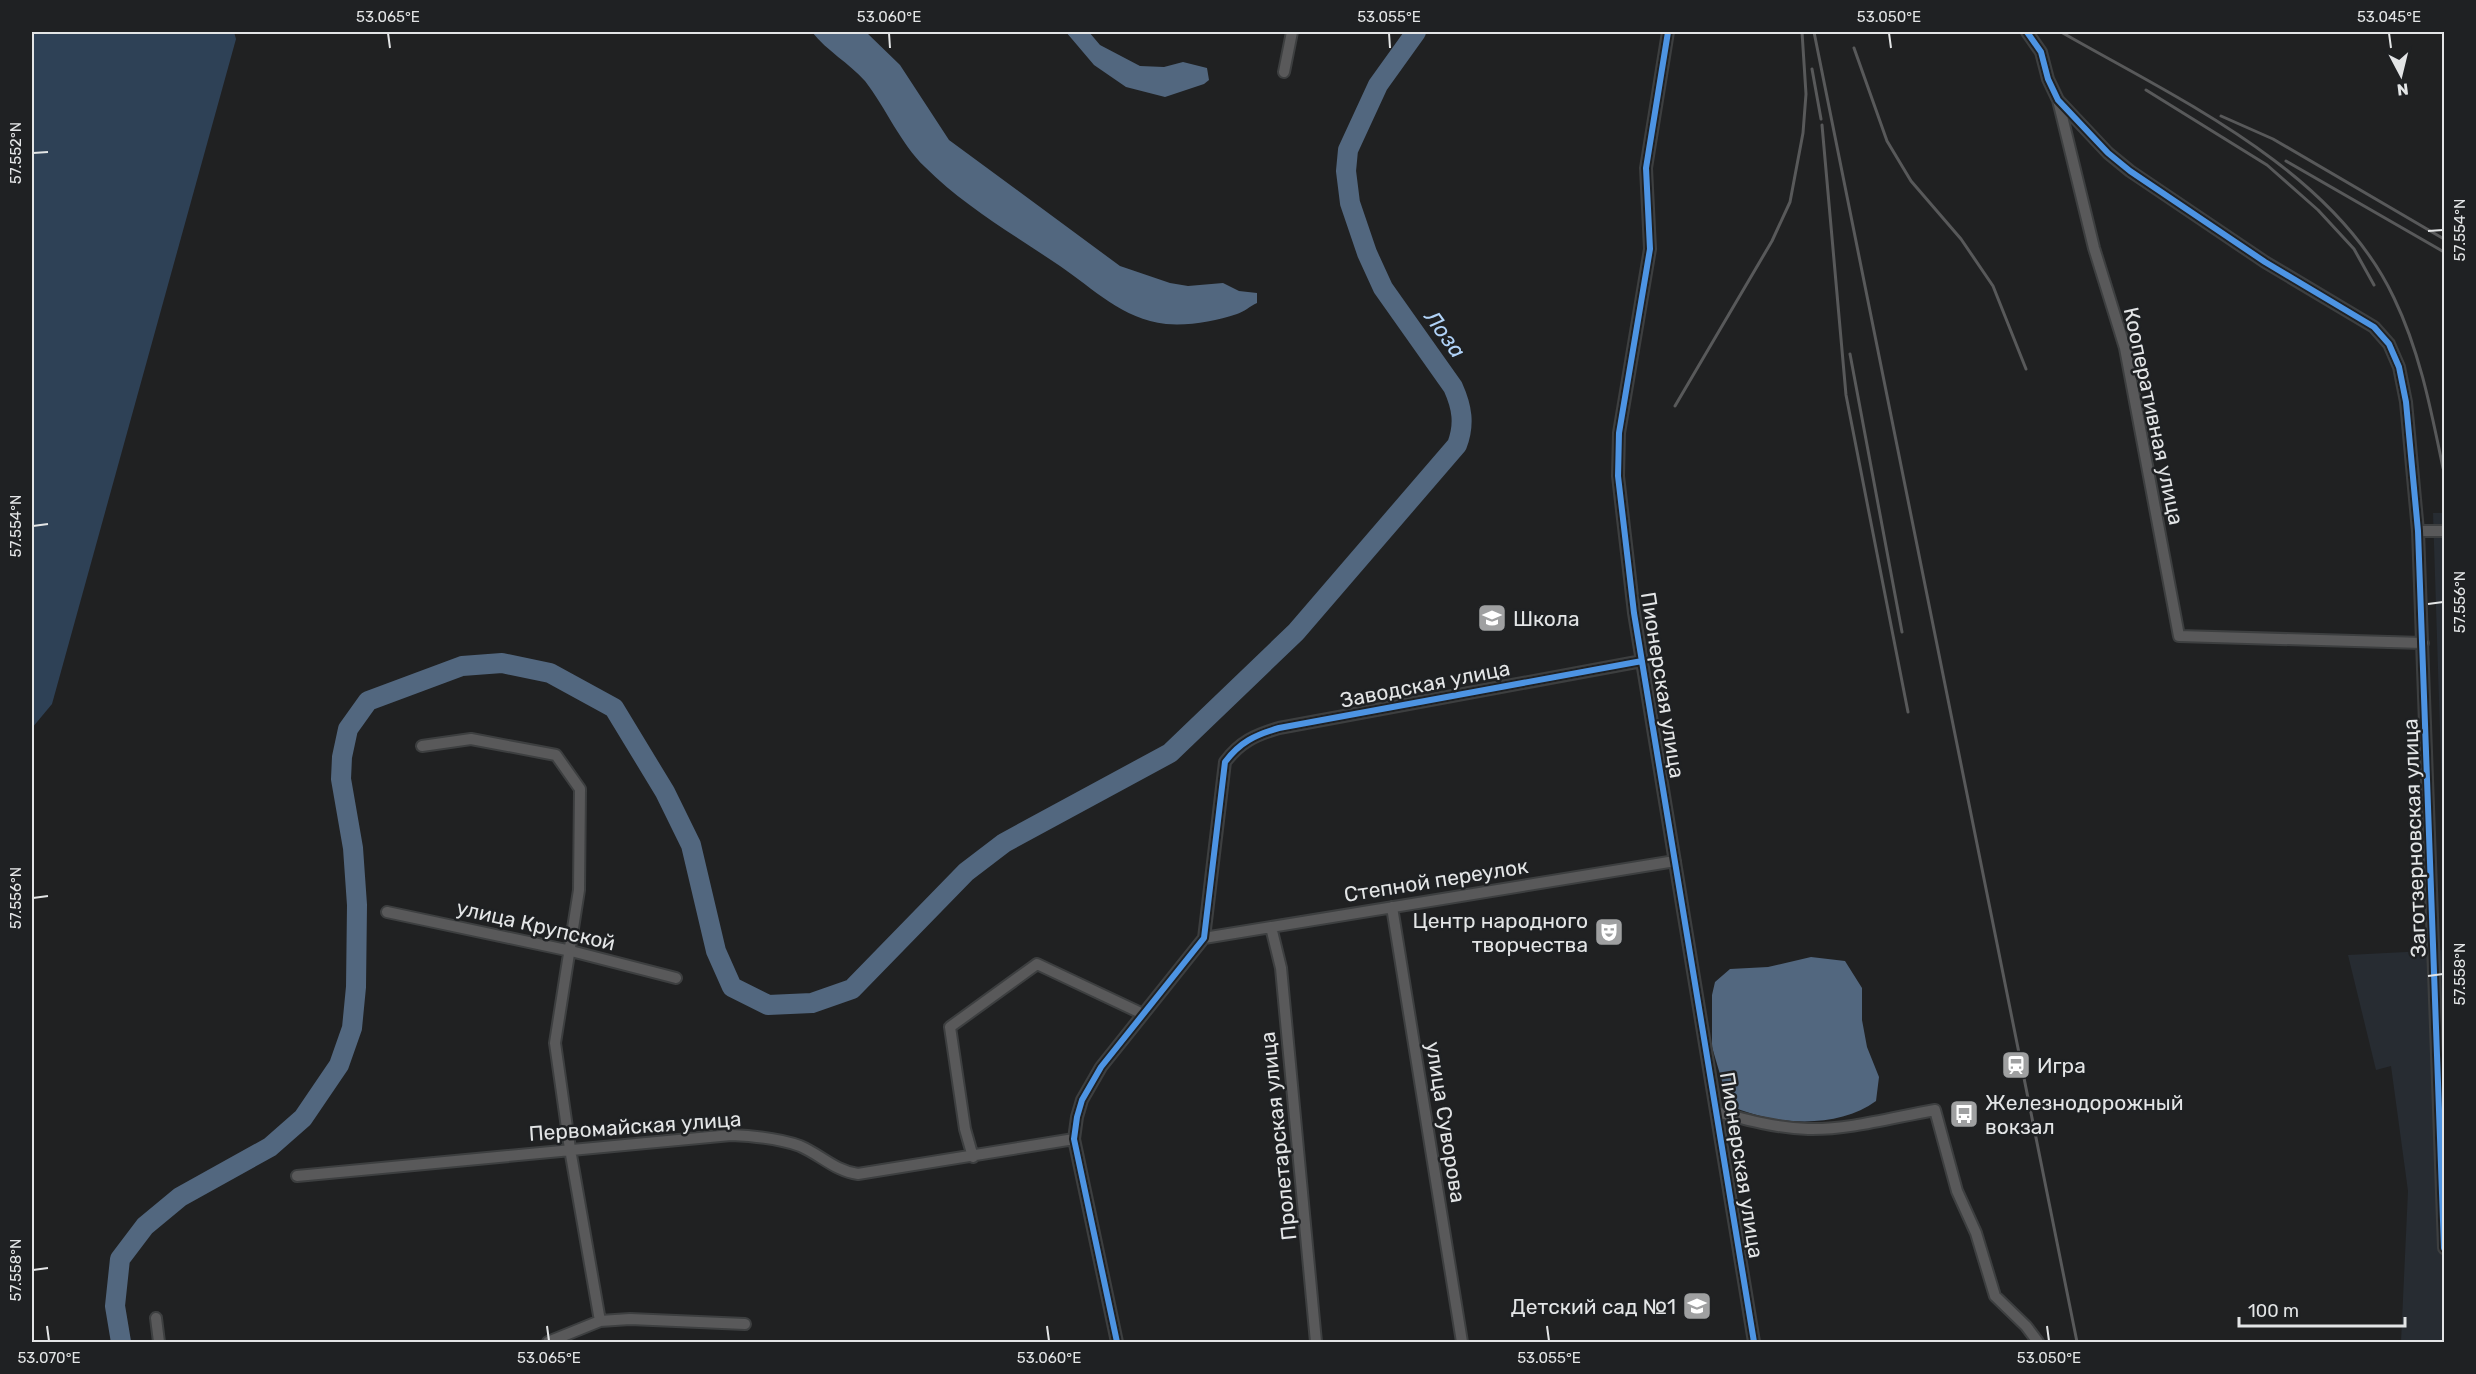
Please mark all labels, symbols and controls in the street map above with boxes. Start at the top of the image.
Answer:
text: 53.065°E [356,8,420,26]
text: 53.060°E [857,8,921,26]
text: 53.055°E [1357,8,1421,26]
text: 53.050°E [1857,8,1921,26]
text: 53.045°E [2357,8,2421,26]
north arrow [2371,45,2431,105]
text: N [2396,79,2410,100]
text: 57.552°N [7,122,25,184]
text: 57.554°N [2451,199,2469,261]
water label: Лоза [1418,303,1471,363]
street label: Кооперативная улица [2119,305,2189,527]
text: 57.554°N [7,495,25,557]
text: 57.556°N [2451,571,2469,633]
street label: Пионерская улица [1636,590,1690,780]
school or university icon: Школа [1476,602,1508,634]
place label: Школа [1513,606,1580,631]
street label: Заводская улица [1338,655,1512,713]
street label: Заготзерновская улица [2397,718,2431,958]
street label: Степной переулок [1342,853,1530,907]
text: 57.556°N [7,867,25,929]
street label: улица Крупской [454,895,618,955]
place label: Центр народного творчества [1412,908,1588,957]
theatre icon: Центр народного творчества [1593,916,1625,948]
text: 57.558°N [2451,942,2469,1006]
street label: Пролетарская улица [1255,1030,1301,1242]
street label: улица Суворова [1421,1040,1471,1204]
station icon: Игра [2000,1049,2032,1081]
place label: Игра [2037,1053,2086,1078]
street label: Пионерская улица [1715,1070,1769,1260]
place label: Железнодорожный вокзал [1985,1090,2183,1139]
bus stop icon: Железнодорожный вокзал [1948,1098,1980,1130]
street label: Первомайская улица [528,1106,742,1146]
text: 57.558°N [7,1238,25,1302]
school or university icon: Детский сад №1 [1681,1290,1713,1322]
scale bar [2239,1290,2406,1328]
place label: Детский сад №1 [1511,1294,1676,1319]
text: 100 m [2248,1300,2299,1322]
text: 53.070°E [17,1349,81,1367]
text: 53.065°E [517,1349,581,1367]
text: 53.060°E [1017,1349,1081,1367]
text: 53.055°E [1517,1349,1581,1367]
text: 53.050°E [2017,1349,2081,1367]

